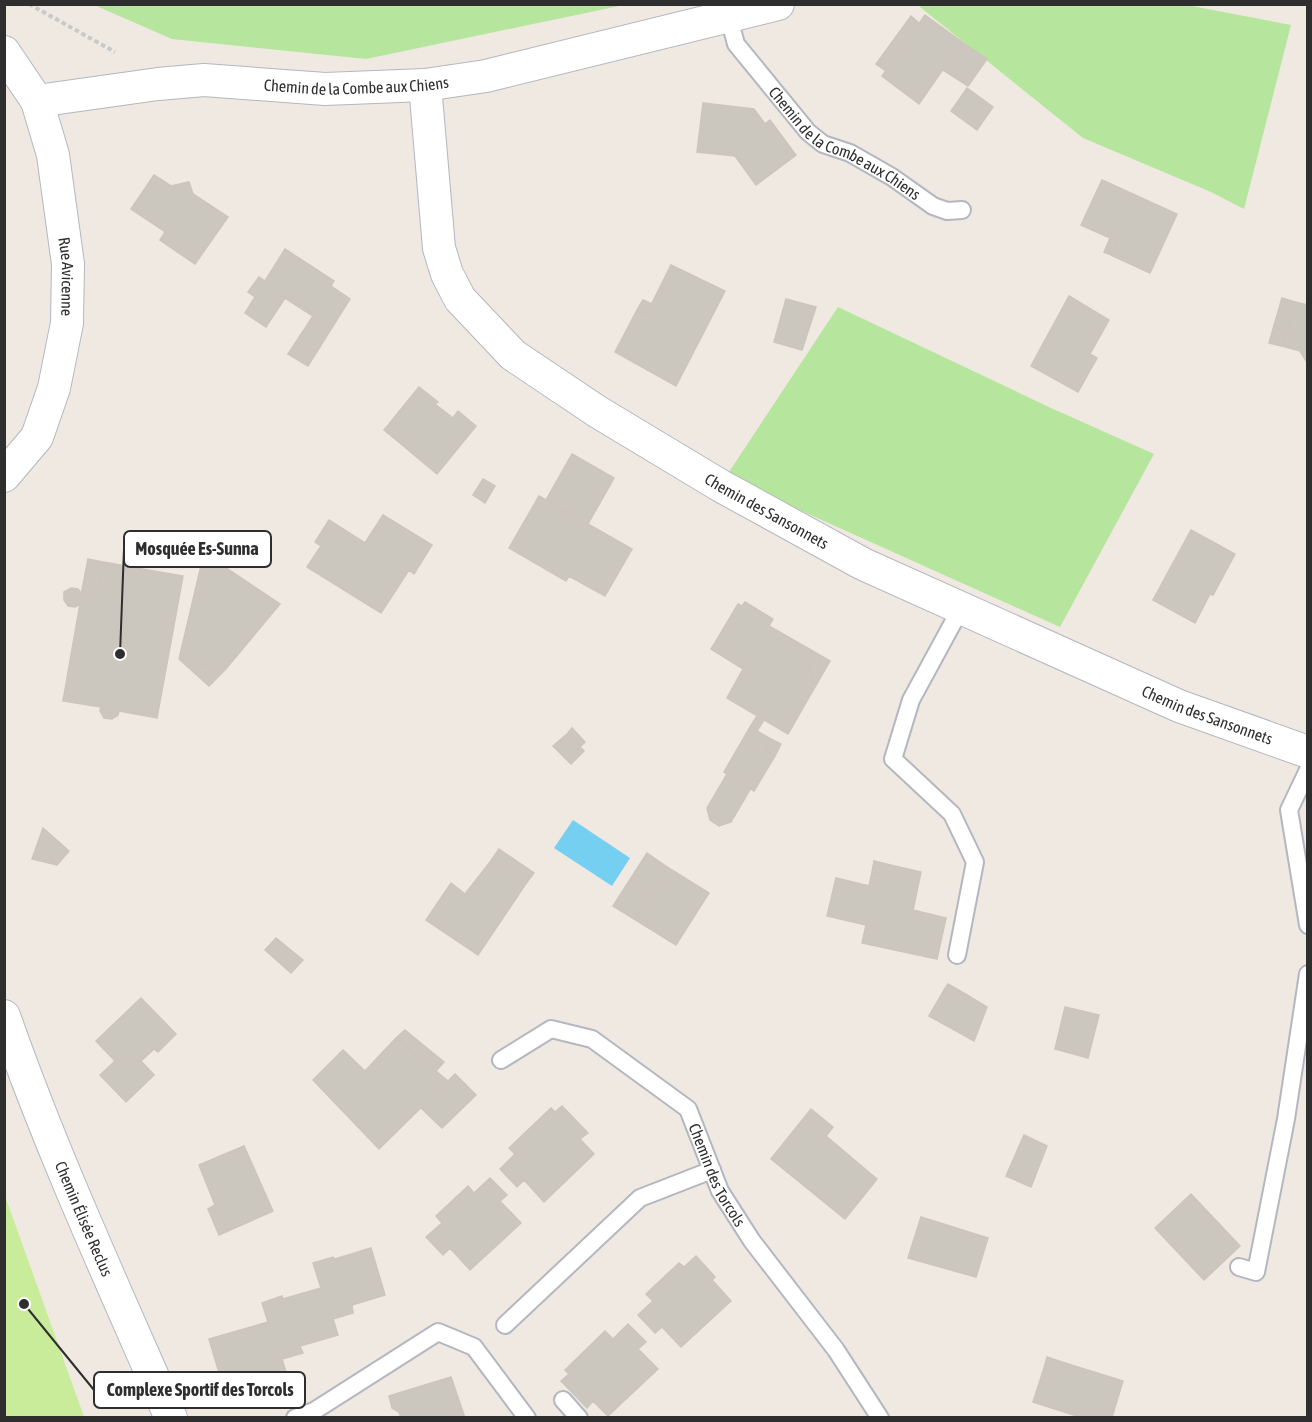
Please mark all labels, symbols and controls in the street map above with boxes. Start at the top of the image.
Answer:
street label: Chemin de la Combe aux Chiens [263,73,450,98]
street label: Chemin de la Combe aux Chiens [766,83,924,203]
street label: Rue Avicenne [55,236,77,316]
street label: Chemin des Sansonnets [702,469,832,552]
callout: Mosquée Es-Sunna [124,531,271,567]
text: Mosquée Es-Sunna [135,538,259,559]
street label: Chemin des Sansonnets [1139,682,1275,748]
street label: Chemin des Torcols [686,1121,749,1230]
street label: Chemin Élisée Reclus [52,1159,117,1279]
callout: Complexe Sportif des Torcols [94,1372,305,1408]
text: Complexe Sportif des Torcols [106,1379,294,1400]

